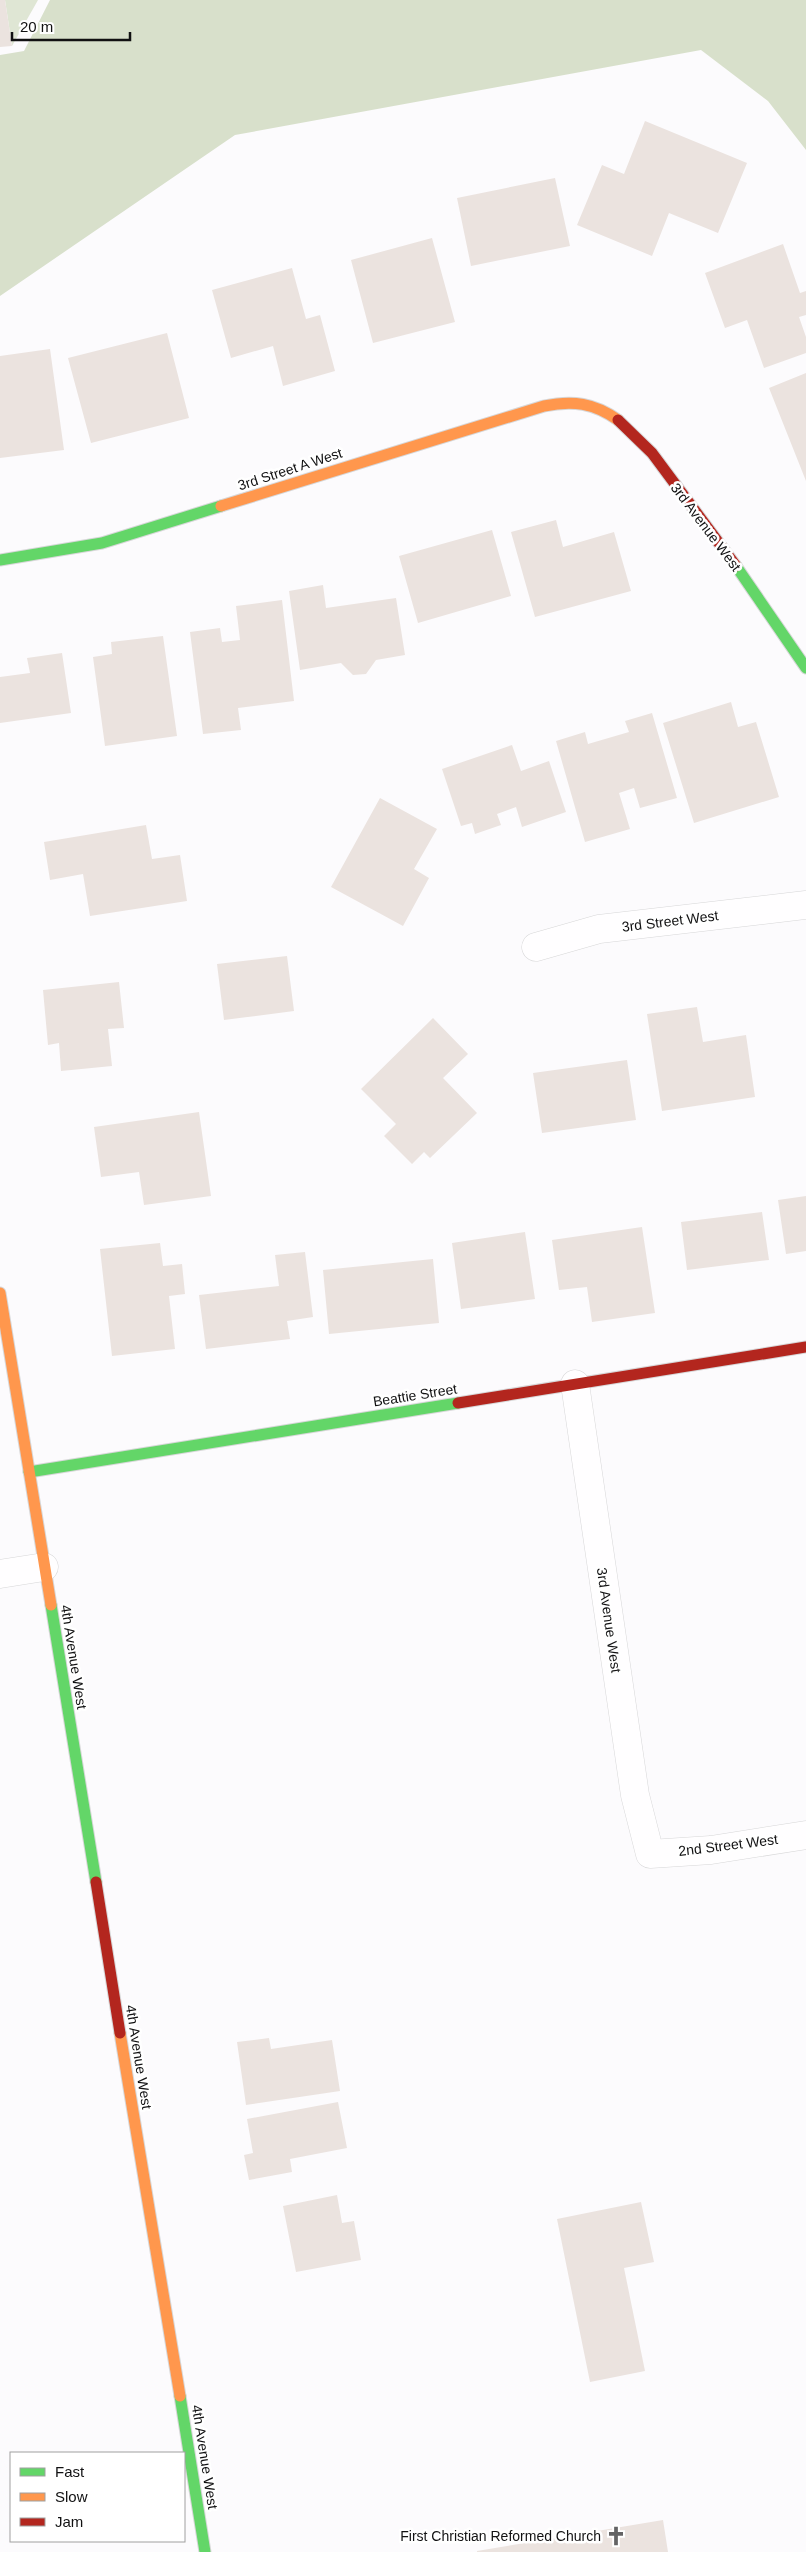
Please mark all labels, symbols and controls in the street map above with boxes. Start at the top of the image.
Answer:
scale bar [12,10,130,42]
text: 20 m [20,18,53,35]
street label: 3rd Street A West [236,445,344,493]
street label: 3rd Avenue West [668,480,744,574]
street label: 3rd Street West [621,907,719,935]
street label: Beattie Street [372,1380,458,1410]
street label: 3rd Avenue West [594,1566,624,1674]
street label: 4th Avenue West [58,1604,90,1710]
street label: 2nd Street West [677,1831,779,1859]
street label: 4th Avenue West [123,2004,155,2110]
street label: 4th Avenue West [189,2404,221,2510]
legend [10,2452,185,2542]
text: Fast [55,2463,85,2480]
text: Slow [55,2488,88,2505]
text: Jam [55,2513,83,2530]
church icon: First Christian Reformed Church [605,2525,627,2547]
place label: First Christian Reformed Church [400,2528,601,2544]

